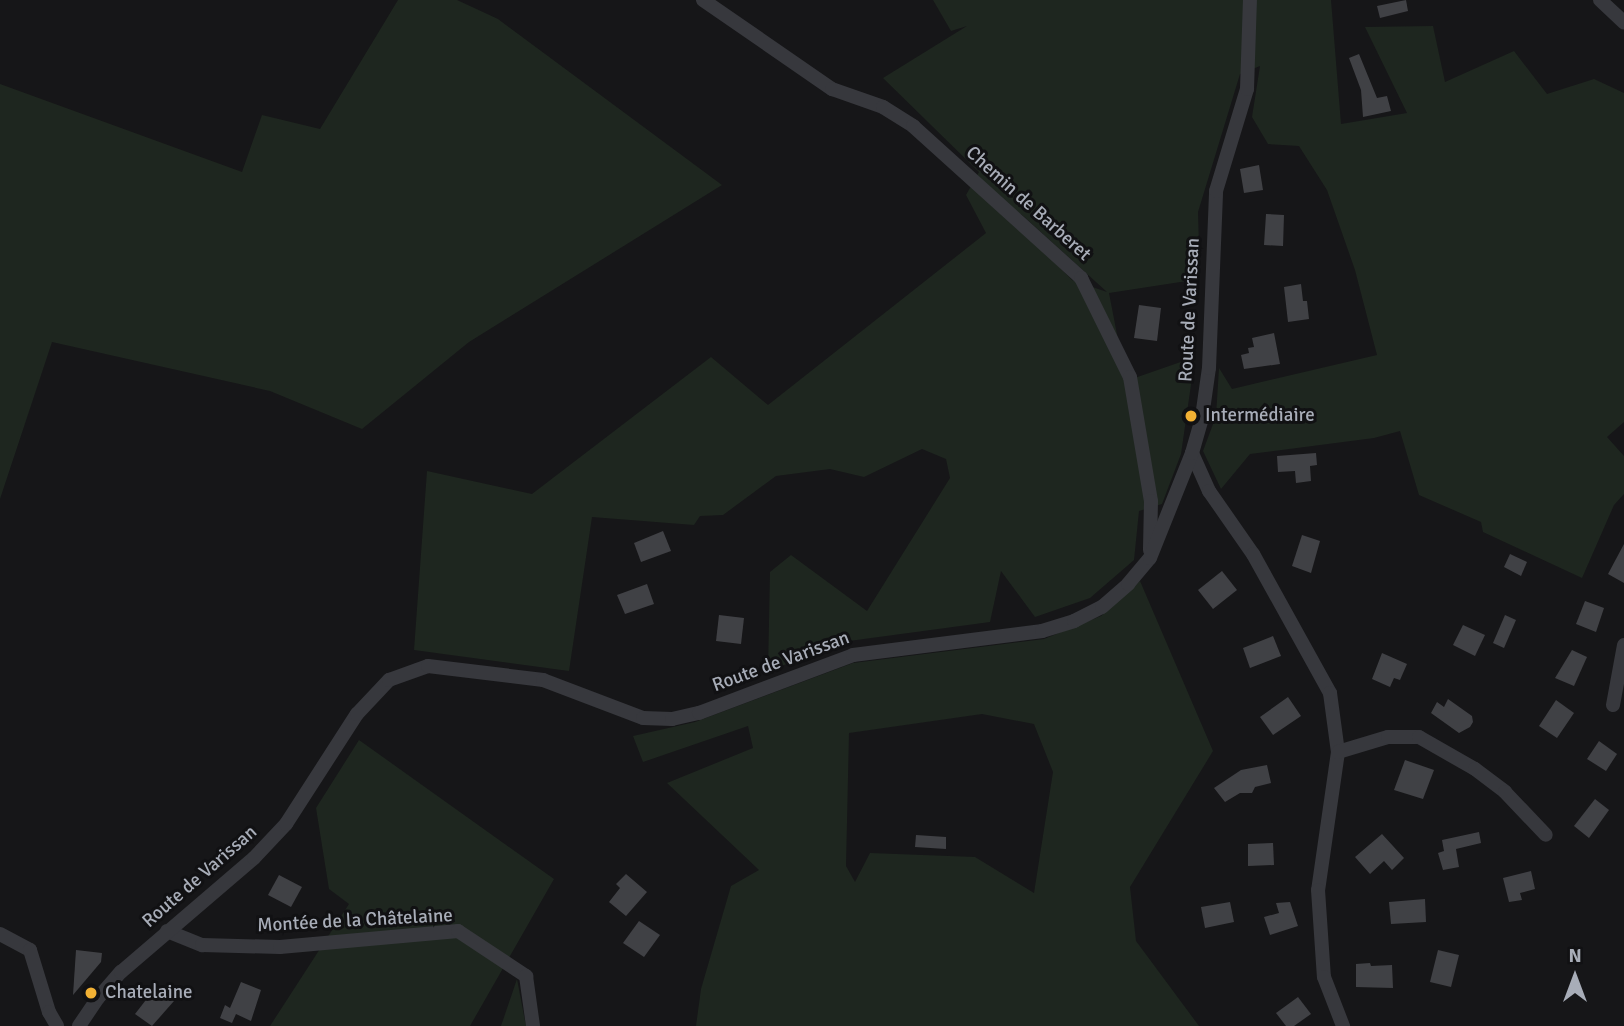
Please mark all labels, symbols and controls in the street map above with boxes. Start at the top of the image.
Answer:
street label: Chemin de Barberet [961,142,1095,266]
street label: Route de Varissan [1175,237,1205,383]
place label: Intermédiaire [1205,405,1315,427]
marker: Intermédiaire [1183,408,1199,424]
street label: Route de Varissan [709,627,853,697]
street label: Route de Varissan [138,821,262,933]
street label: Montée de la Châtelaine [257,904,453,938]
north arrow [1540,942,1610,1012]
text: N [1568,944,1582,968]
place label: Chatelaine [105,982,193,1004]
marker: Chatelaine [83,985,99,1001]

